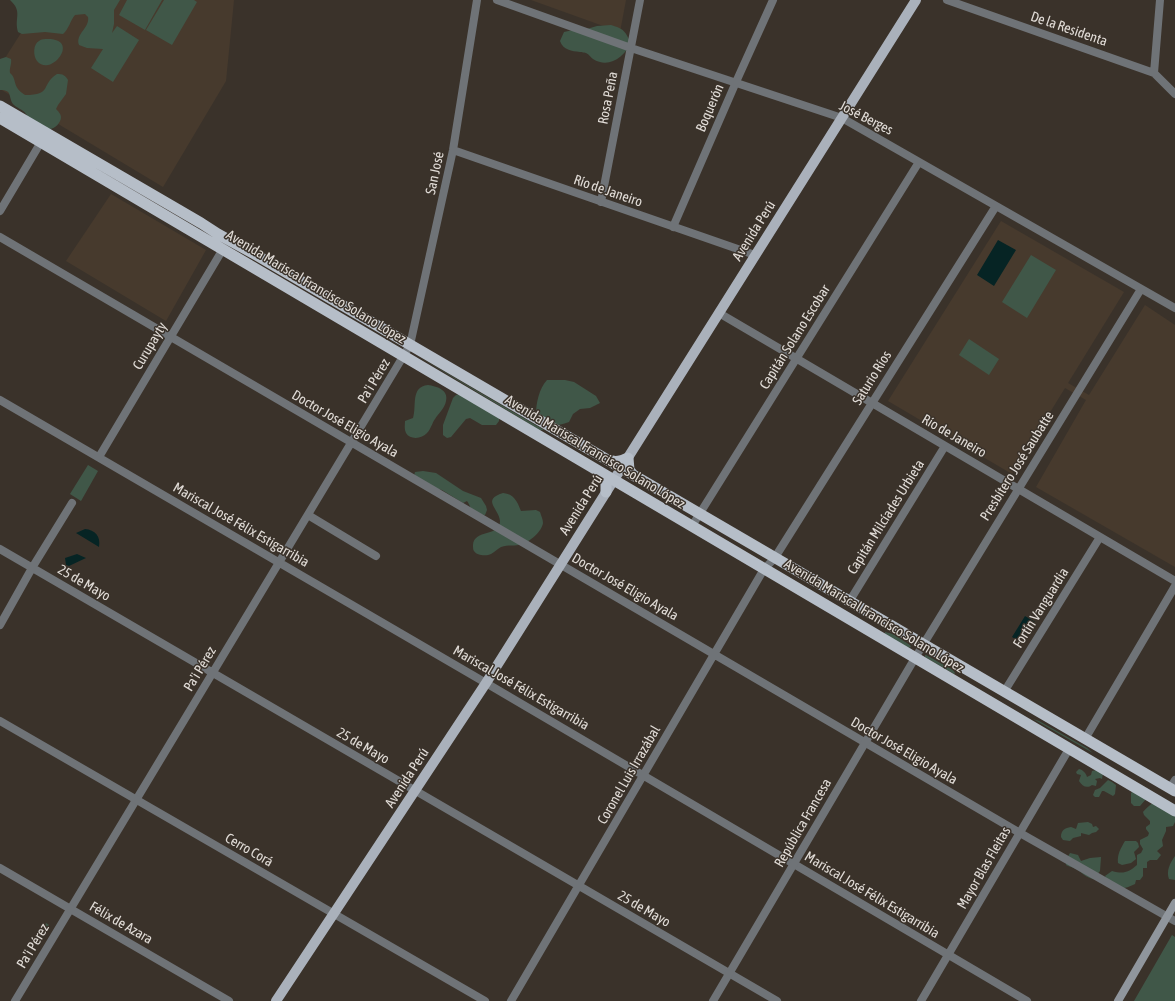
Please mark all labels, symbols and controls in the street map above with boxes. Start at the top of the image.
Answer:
street label: De la Residenta [1028,8,1110,50]
street label: Rosa Peña [595,70,621,126]
street label: Boquerón [692,81,728,135]
street label: José Berges [836,97,896,139]
street label: San José [422,150,448,196]
street label: Río de Janeiro [571,171,645,211]
street label: Avenida Perú [729,198,779,264]
street label: Avenida Mariscal Francisco Solano López [223,227,409,347]
street label: Capitán Solano Escobar [756,282,834,392]
street label: Curupayty [129,319,171,373]
street label: Saturio Ríos [849,348,895,408]
street label: Pa'i Pérez [354,356,394,406]
street label: Doctor José Eligio Ayala [289,387,401,461]
street label: Avenida Mariscal Francisco Solano López [502,392,688,512]
street label: Presbítero José Saubatte [977,408,1057,524]
street label: Río de Janeiro [919,411,989,461]
street label: Capitán Milcíades Urbieta [844,457,928,577]
street label: Avenida Perú [556,472,606,538]
street label: Mariscal José Félix Estigarribia [170,479,312,571]
street label: Doctor José Eligio Ayala [569,550,681,624]
street label: Avenida Mariscal Francisco Solano López [781,556,967,676]
street label: 25 de Mayo [55,561,113,605]
street label: Fortín Vanguardia [1010,565,1072,651]
street label: Mariscal José Félix Estigarribia [450,642,592,734]
street label: Pa'i Pérez [180,644,220,694]
street label: Doctor José Eligio Ayala [848,714,960,788]
street label: Coronel Luis Irrazábal [594,723,664,827]
street label: 25 de Mayo [334,724,392,768]
street label: Avenida Perú [381,745,433,811]
street label: República Francesa [771,776,835,870]
street label: Mayor Blas Fleitas [954,824,1014,912]
street label: Cerro Corá [222,830,276,870]
street label: Mariscal José Félix Estigarribia [802,848,942,942]
street label: 25 de Mayo [615,887,673,931]
street label: Félix de Azara [87,898,155,948]
street label: Pa'i Pérez [13,921,53,971]

